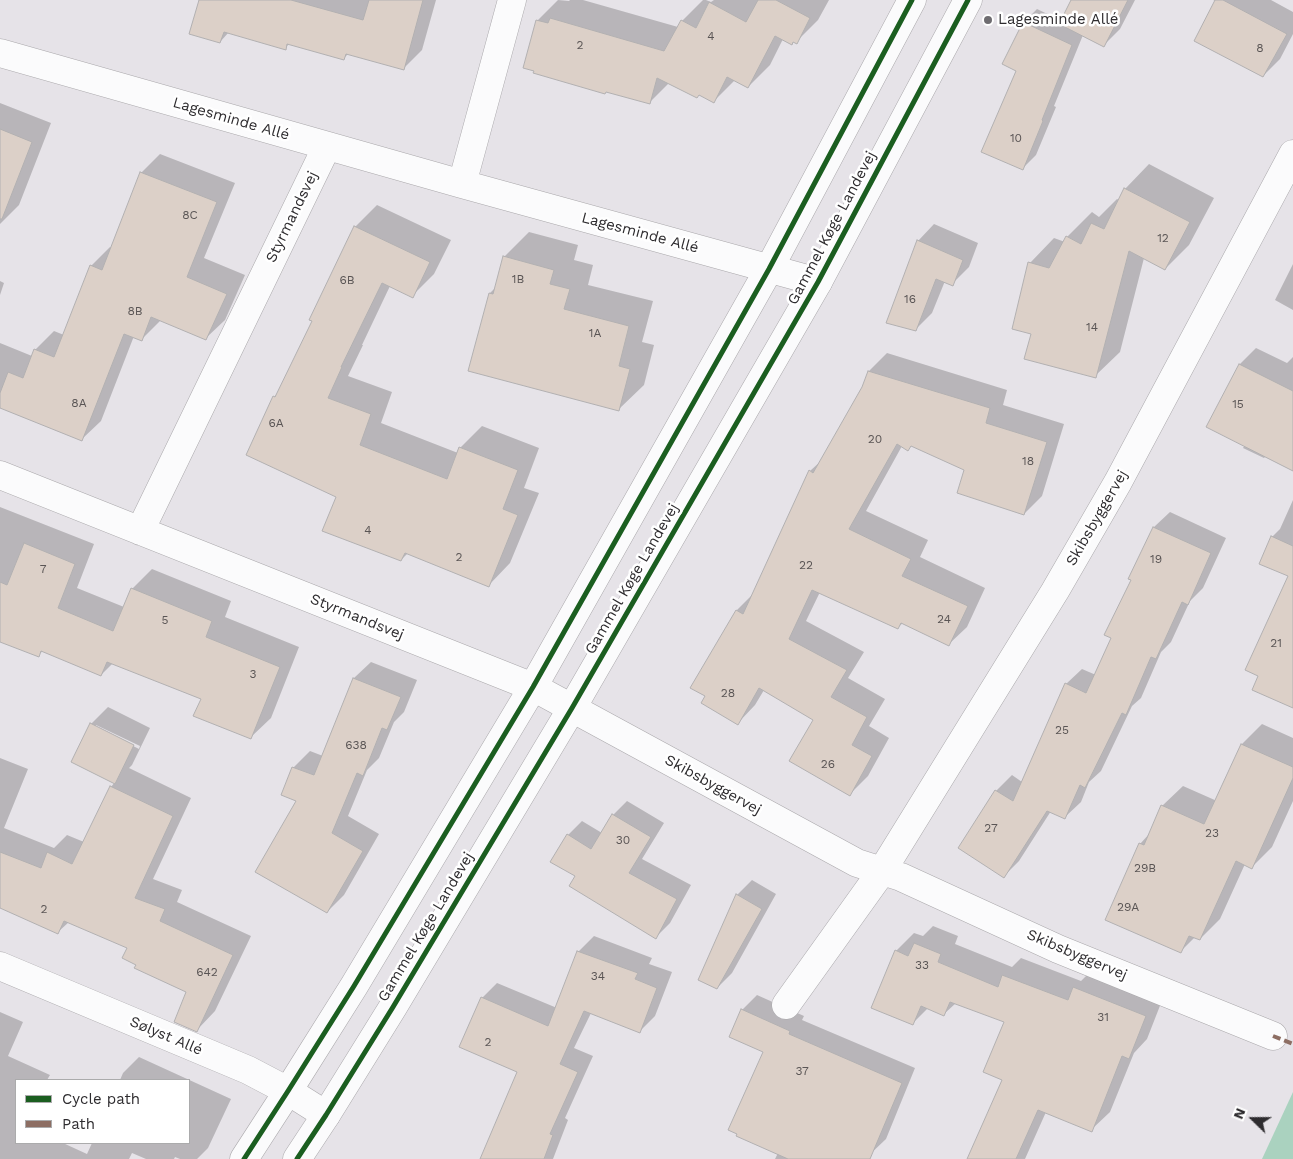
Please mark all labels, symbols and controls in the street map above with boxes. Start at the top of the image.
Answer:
place label: Lagesminde Allé [998,11,1118,29]
marker: Lagesminde Allé [982,14,994,26]
house number: 4 [707,29,715,43]
house number: 2 [577,38,583,52]
house number: 8 [1256,41,1264,55]
street label: Lagesminde Allé [171,94,291,144]
house number: 10 [1010,131,1022,145]
street label: Gammel Køge Landevej [784,148,880,308]
street label: Styrmandsvej [262,168,322,266]
house number: 8C [182,208,198,222]
street label: Lagesminde Allé [579,209,701,257]
house number: 12 [1157,231,1169,245]
house number: 1B [512,272,524,286]
house number: 6B [339,273,355,287]
house number: 16 [904,292,916,306]
house number: 8B [127,304,143,318]
house number: 14 [1086,320,1098,334]
house number: 1A [589,326,601,340]
house number: 8A [71,396,87,410]
house number: 15 [1232,397,1244,411]
house number: 6A [268,416,284,430]
house number: 20 [868,432,882,446]
house number: 18 [1022,454,1034,468]
street label: Skibsbyggervej [1062,467,1132,569]
street label: Gammel Køge Landevej [581,500,683,658]
house number: 4 [364,523,372,537]
house number: 2 [456,550,462,564]
house number: 19 [1150,552,1162,566]
house number: 22 [799,558,813,572]
house number: 7 [40,562,46,576]
street label: Styrmandsvej [308,590,406,644]
house number: 24 [937,612,951,626]
house number: 5 [162,613,168,627]
house number: 21 [1270,636,1282,650]
house number: 3 [250,667,256,681]
house number: 28 [721,686,735,700]
house number: 25 [1055,723,1069,737]
house number: 638 [345,738,367,752]
street label: Skibsbyggervej [662,751,764,819]
house number: 26 [821,757,835,771]
house number: 27 [984,821,998,835]
house number: 23 [1205,826,1219,840]
house number: 30 [616,833,630,847]
street label: Gammel Køge Landevej [374,849,478,1005]
house number: 29B [1134,861,1156,875]
house number: 29A [1117,900,1139,914]
house number: 2 [41,902,47,916]
street label: Skibsbyggervej [1024,926,1130,984]
house number: 33 [915,958,929,972]
house number: 642 [196,965,218,979]
house number: 34 [591,969,605,983]
house number: 31 [1097,1010,1109,1024]
street label: Sølyst Allé [127,1013,205,1059]
house number: 2 [485,1035,491,1049]
house number: 37 [795,1064,809,1078]
legend [15,1079,190,1144]
text: Cycle path [62,1090,140,1108]
north arrow [1228,1094,1278,1144]
text: N [1230,1106,1248,1121]
text: Path [62,1115,95,1133]

